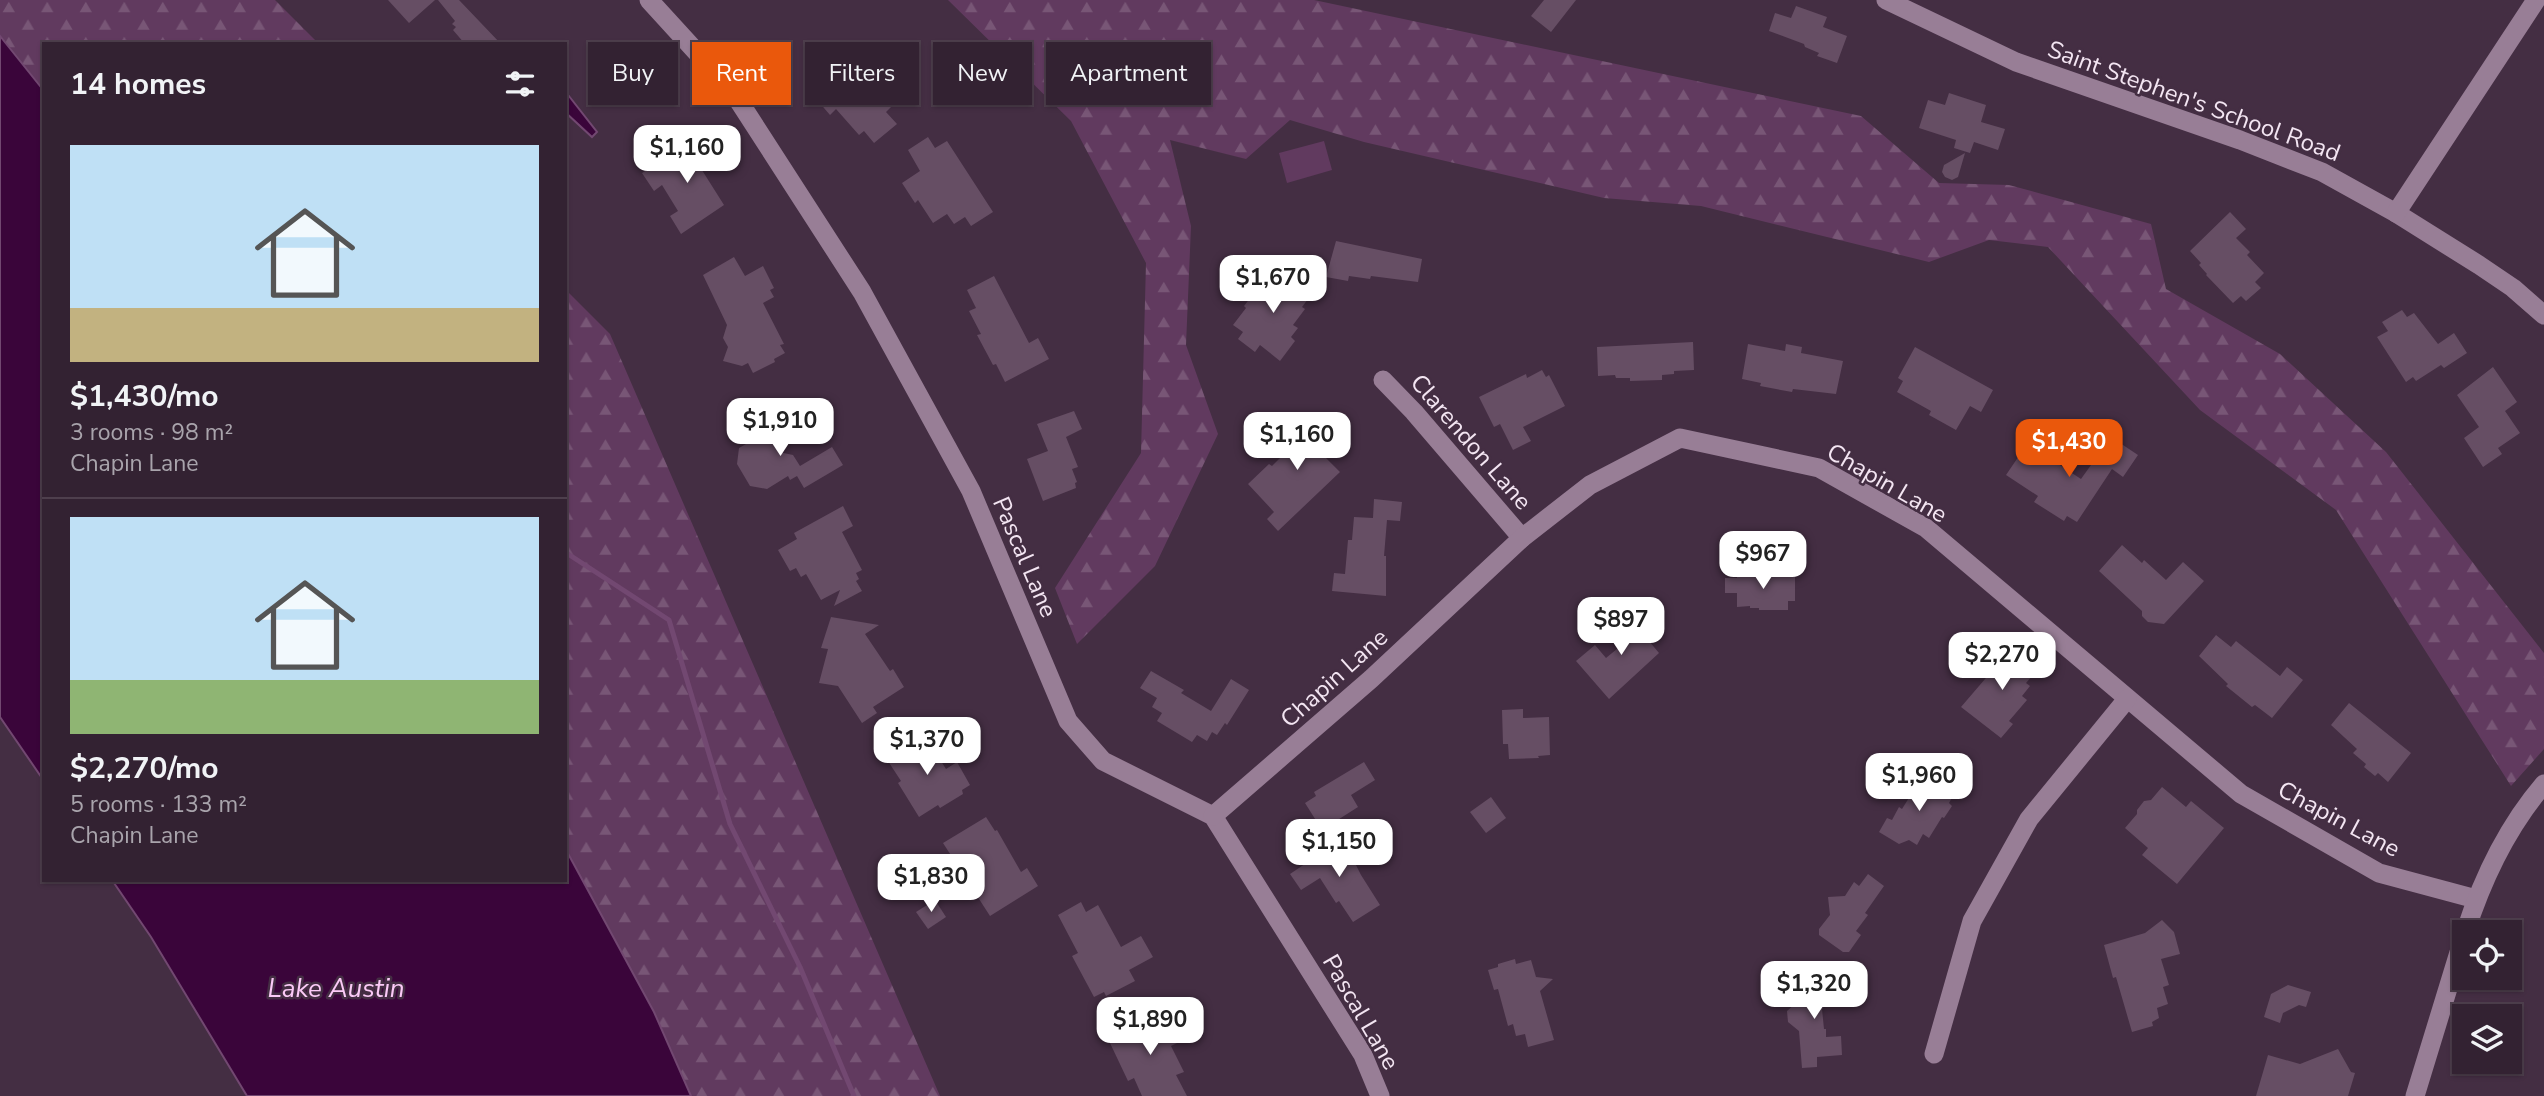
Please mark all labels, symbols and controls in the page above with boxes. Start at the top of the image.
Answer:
street label: Saint Stephen's School Road [2043,33,2345,169]
chip: Buy [588,42,678,105]
chip: Rent [692,42,791,105]
chip: Filters [805,42,919,105]
chip: New [933,42,1032,105]
chip: Apartment [1046,42,1211,105]
text: 14 homes [70,64,206,105]
icon: filters [501,65,539,103]
pin: $1,160 [630,125,744,185]
text: $1,160 [650,132,724,163]
icon: home [242,190,368,316]
pin: $1,670 [1216,256,1330,315]
text: $1,670 [1236,262,1310,293]
street label: Clarendon Lane [1403,367,1539,517]
text: $1,430/mo [70,376,219,417]
pin: $1,910 [723,398,837,458]
text: $1,910 [743,405,817,436]
pin: $1,160 [1240,412,1354,472]
text: 3 rooms · 98 m² [70,417,233,448]
text: $1,160 [1260,419,1334,450]
pin: $1,430 [2012,420,2126,479]
text: $1,430 [2032,426,2106,457]
street label: Chapin Lane [1821,436,1953,530]
text: Chapin Lane [70,448,198,479]
street label: Pascal Lane [985,492,1065,622]
pin: $967 [1722,532,1804,591]
text: $967 [1735,538,1791,569]
icon: home [242,562,368,688]
pin: $897 [1580,598,1662,657]
text: $897 [1593,604,1649,635]
street label: Chapin Lane [1273,621,1395,735]
pin: $2,270 [1945,632,2059,692]
text: $2,270 [1965,639,2039,670]
pin: $1,370 [870,718,984,777]
text: $1,370 [890,724,964,755]
text: $2,270/mo [70,748,219,789]
pin: $1,960 [1862,754,1976,813]
text: $1,960 [1882,760,1956,791]
street label: Chapin Lane [2272,773,2406,865]
text: 5 rooms · 133 m² [70,789,247,820]
text: Chapin Lane [70,820,198,851]
pin: $1,150 [1282,820,1396,879]
text: $1,150 [1302,826,1376,857]
pin: $1,830 [874,855,988,914]
text: $1,830 [894,861,968,892]
map controls [2452,920,2522,1074]
button: locate [2452,920,2522,990]
street label: Pascal Lane [1315,949,1407,1075]
pin: $1,320 [1757,962,1871,1021]
text: $1,320 [1777,968,1851,999]
water label: Lake Austin [268,971,404,1006]
pin: $1,890 [1093,998,1207,1057]
text: $1,890 [1113,1004,1187,1035]
button: layers [2452,1004,2522,1074]

